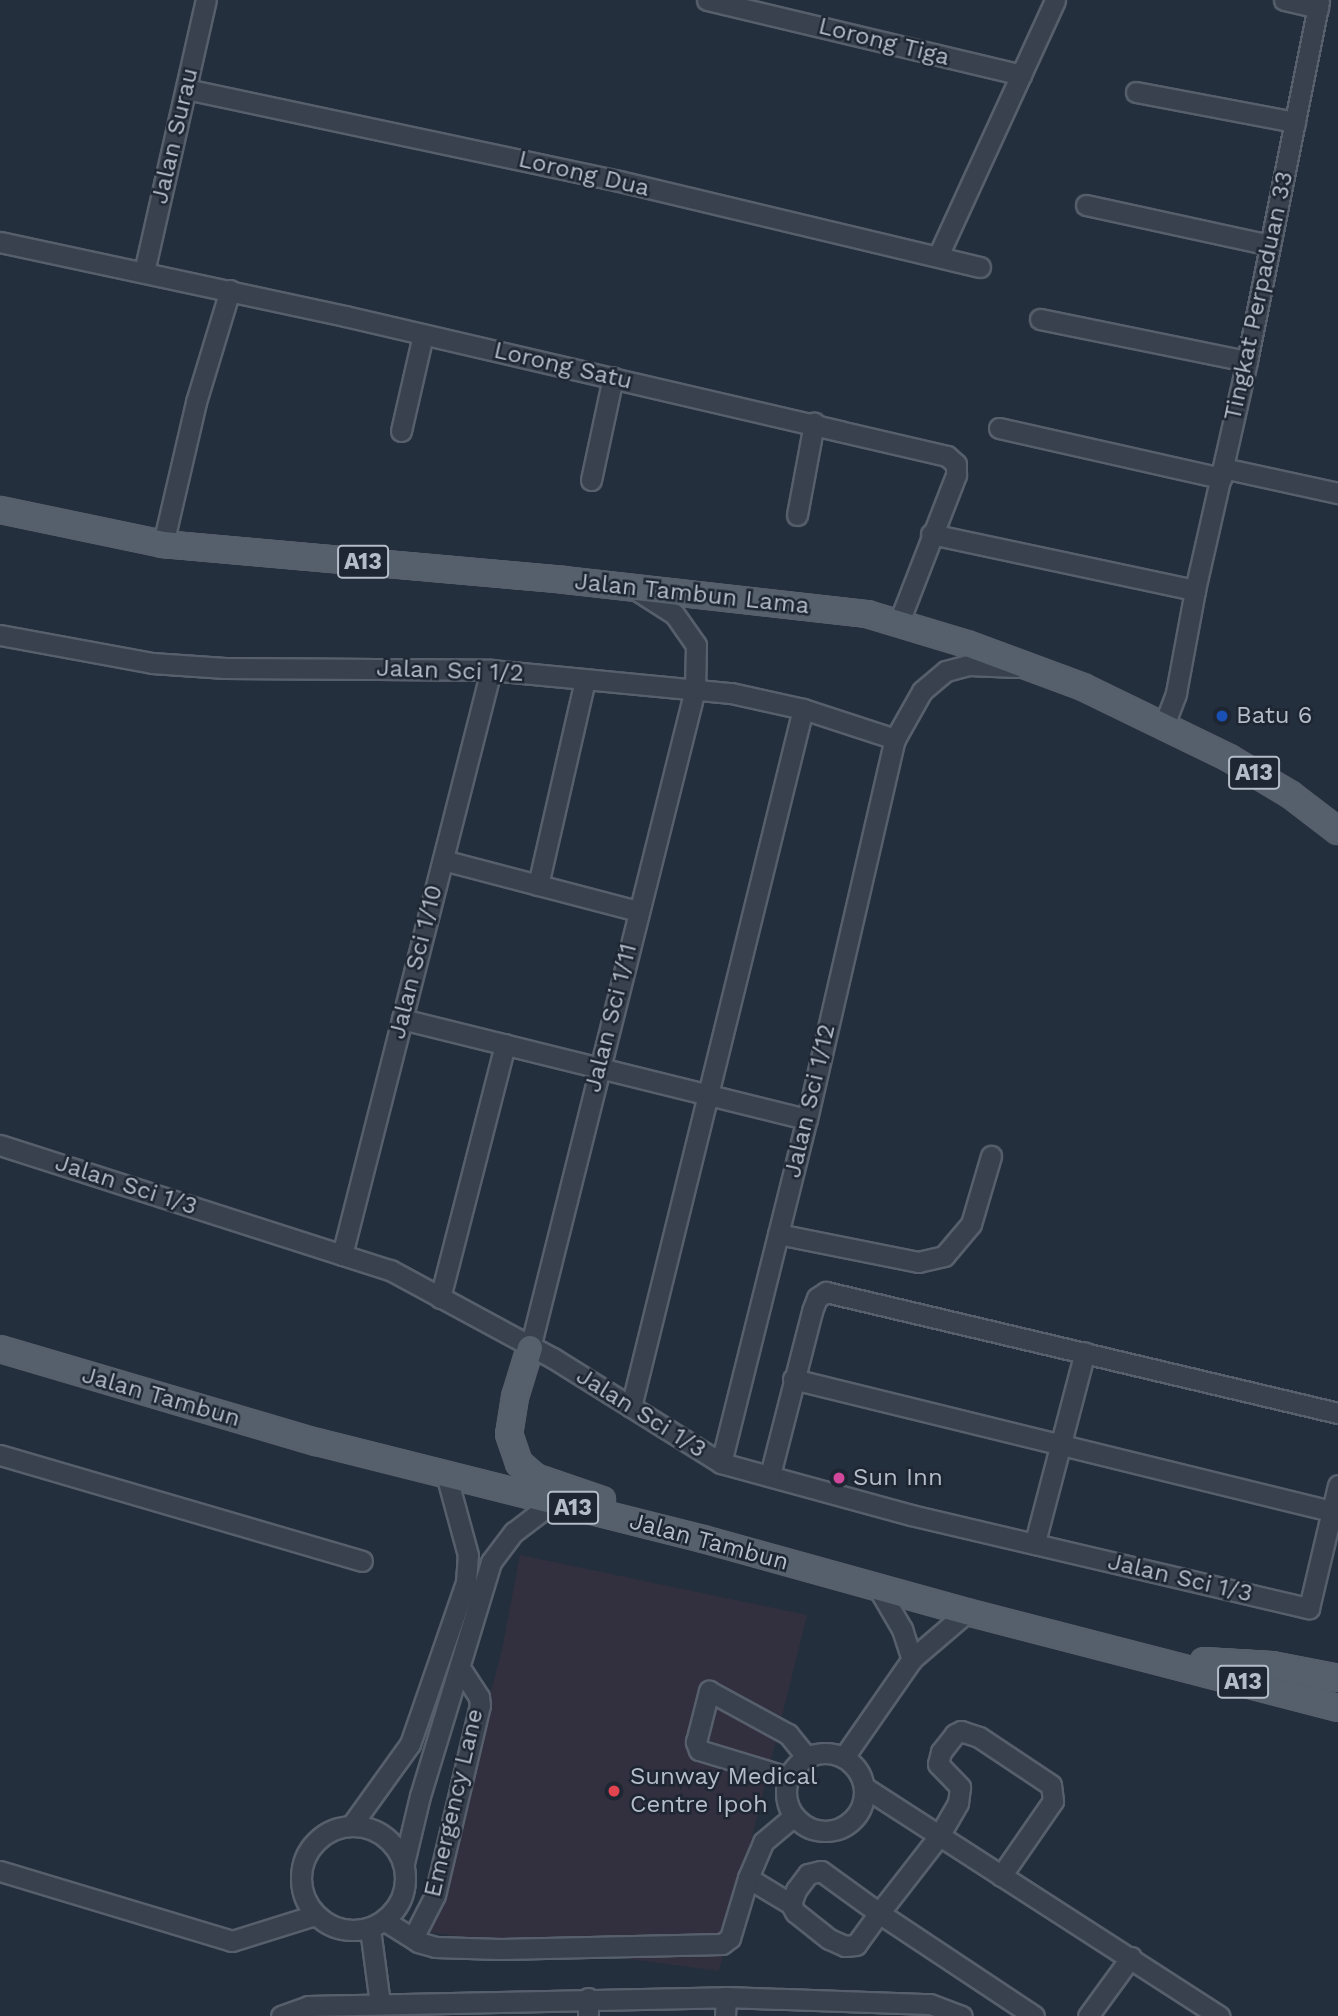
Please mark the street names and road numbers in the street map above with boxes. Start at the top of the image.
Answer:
street label: Lorong Tiga [815,12,953,72]
street label: Jalan Surau [145,65,205,207]
street label: Lorong Dua [516,145,652,203]
street label: Tingkat Perpaduan 33 [1219,169,1299,423]
street label: Lorong Satu [491,336,635,396]
road number: A13 [337,542,389,582]
street label: Jalan Tambun Lama [573,567,811,621]
street label: Jalan Sci 1/2 [376,654,524,688]
road number: A13 [1228,754,1280,792]
street label: Jalan Sci 1/10 [383,882,449,1042]
street label: Jalan Sci 1/11 [579,940,643,1096]
street label: Jalan Sci 1/12 [778,1021,842,1181]
street label: Jalan Sci 1/3 [51,1148,201,1222]
street label: Jalan Tambun [78,1361,244,1433]
street label: Jalan Sci 1/3 [571,1362,711,1464]
road number: A13 [547,1488,599,1527]
street label: Jalan Tambun [626,1507,792,1577]
street label: Jalan Sci 1/3 [1105,1547,1255,1609]
road number: A13 [1217,1662,1269,1702]
street label: Emergency Lane [418,1706,490,1900]

